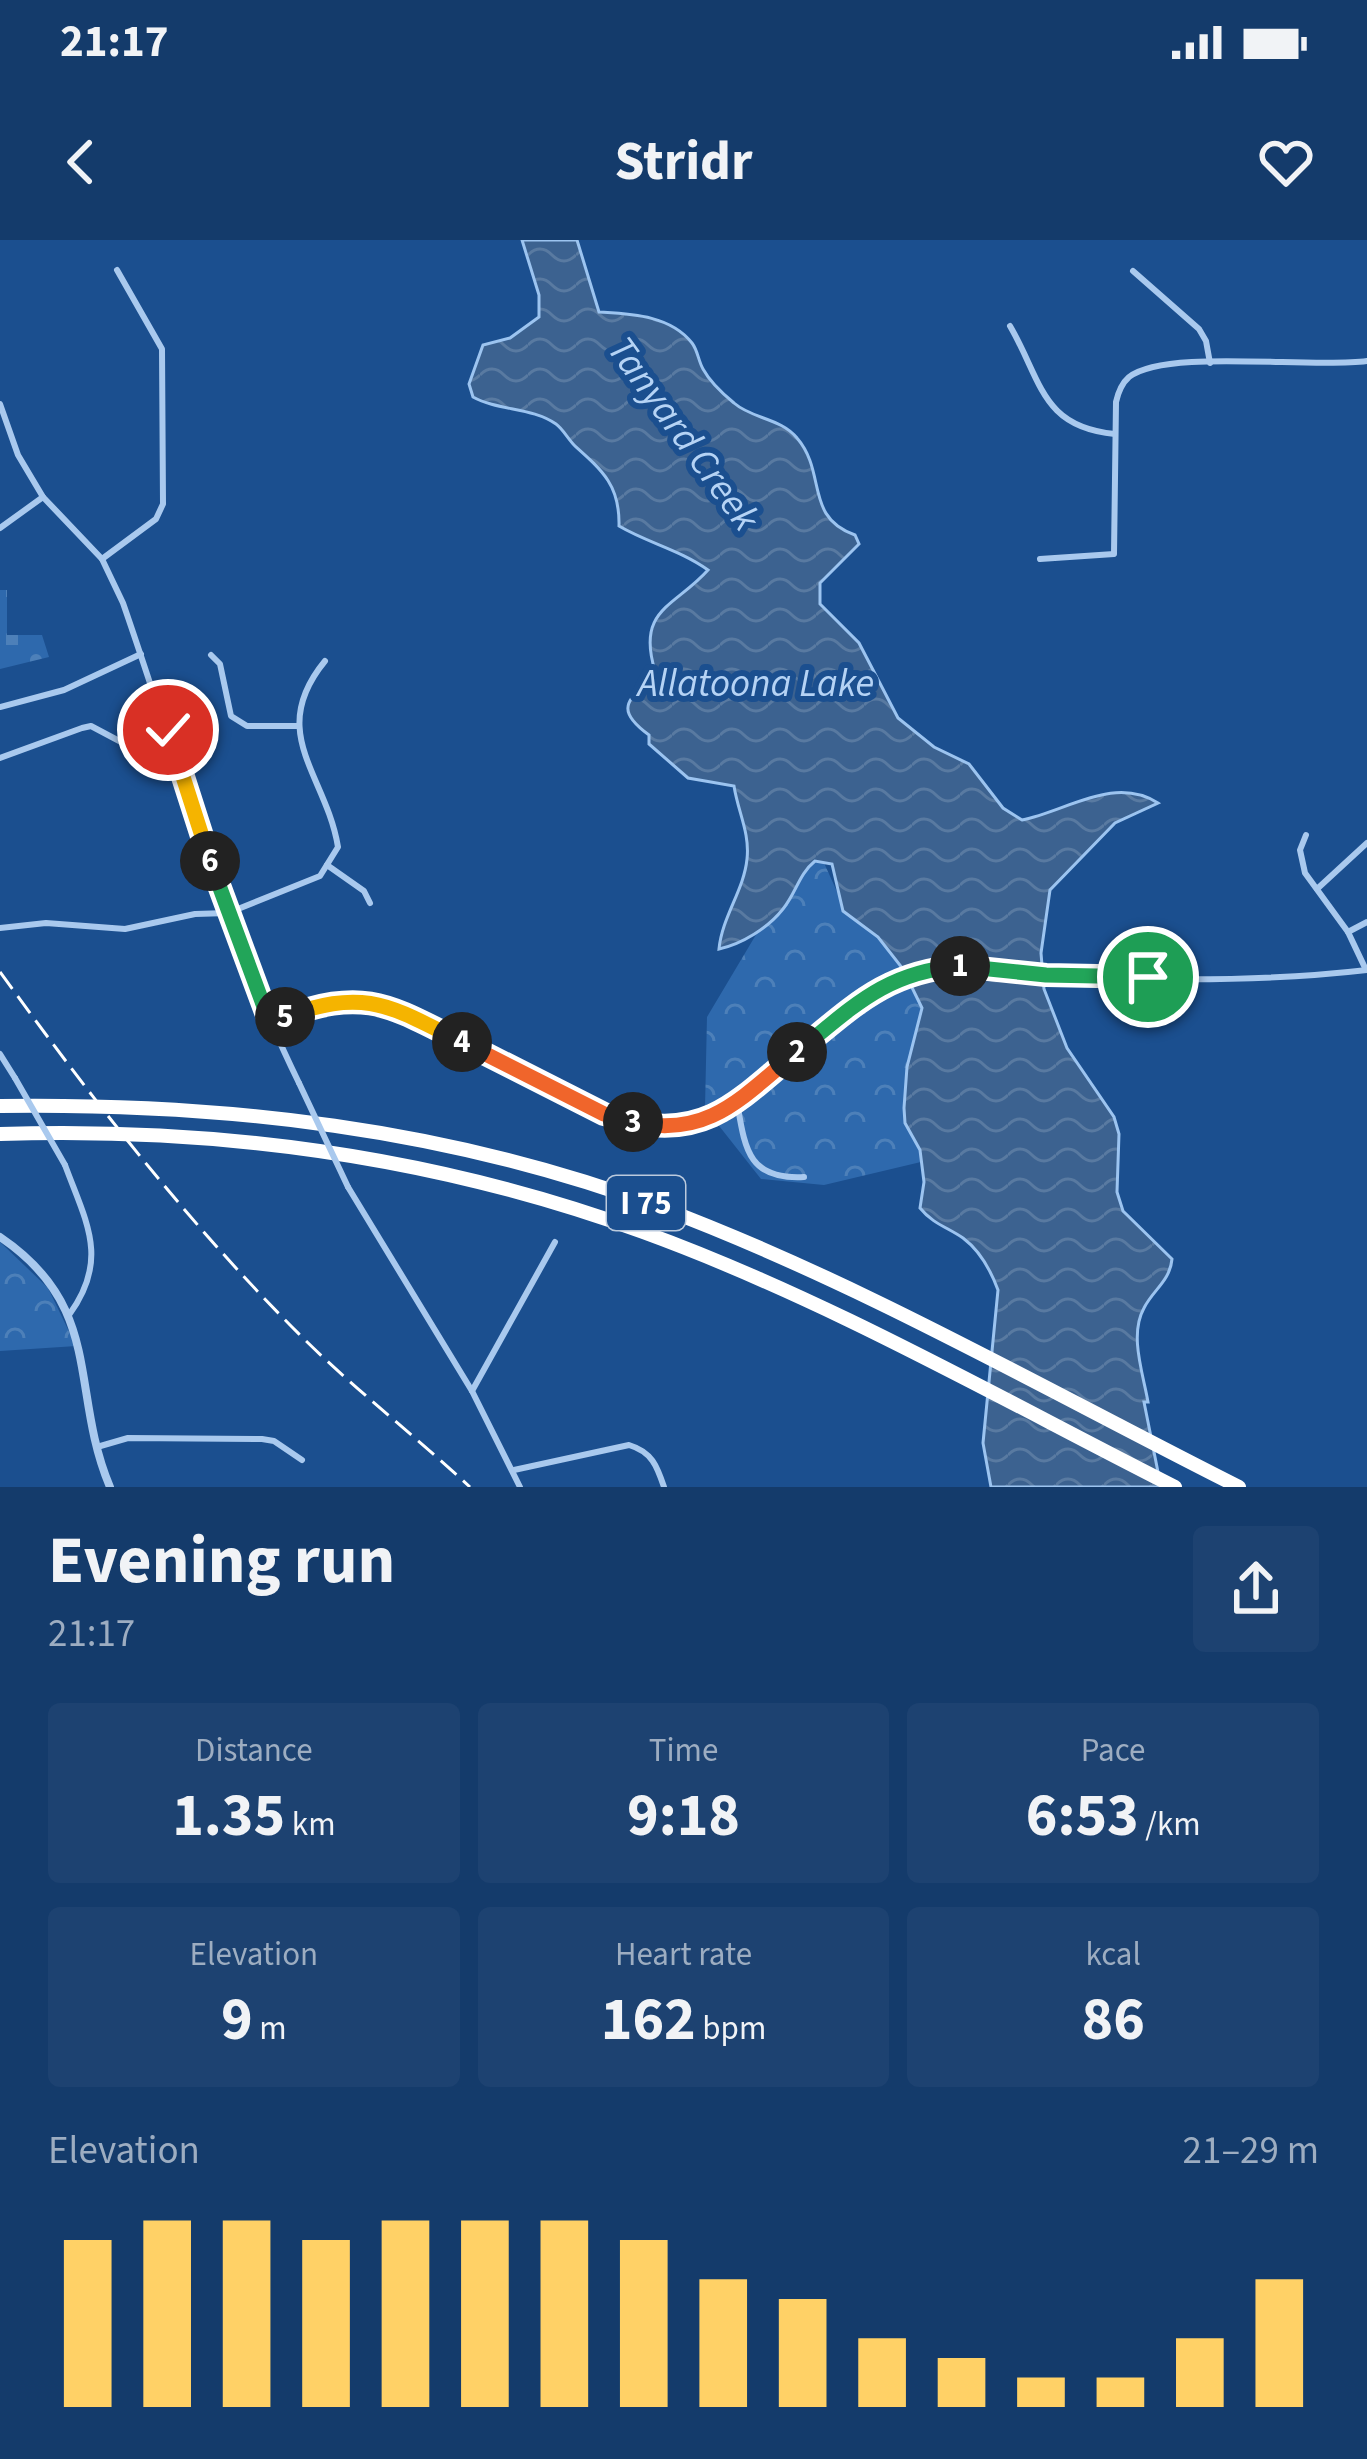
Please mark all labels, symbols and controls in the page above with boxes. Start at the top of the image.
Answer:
text: 21:17 [60,10,169,74]
text: Stridr [614,124,753,201]
icon: back [48,129,114,195]
icon: heart [1253,129,1319,195]
water label: Tanyard Creek [593,325,774,544]
water label: Allatoona Lake [636,656,874,712]
pin [117,679,219,781]
icon: check [135,697,201,763]
pin: 6 [180,831,240,891]
text: 6 [201,837,219,884]
pin [1097,926,1199,1028]
pin: 1 [930,936,990,996]
text: 1 [951,942,969,989]
icon: arrive [1115,944,1181,1010]
pin: 5 [255,987,315,1047]
text: 5 [276,993,294,1040]
pin: 4 [432,1012,492,1072]
text: 4 [453,1018,471,1065]
pin: 2 [767,1022,827,1082]
text: 2 [788,1028,806,1075]
pin: 3 [603,1092,663,1152]
text: 3 [624,1098,642,1145]
road number: I 75 [607,1176,685,1230]
text: Evening run [48,1514,395,1608]
button: share [1193,1526,1319,1652]
text: 21:17 [48,1606,135,1662]
text: Distance [195,1727,313,1774]
text: Time [649,1727,718,1774]
text: Pace [1081,1727,1145,1774]
text: 1.35 [172,1774,285,1859]
text: 9:18 [627,1774,740,1859]
text: 6:53 [1026,1774,1139,1859]
text: km [285,1801,336,1848]
text: /km [1139,1801,1201,1848]
text: Elevation [190,1931,318,1978]
text: Heart rate [615,1931,752,1978]
text: kcal [1085,1931,1141,1978]
text: 9 [221,1978,253,2063]
text: 162 [601,1978,696,2063]
text: 86 [1081,1978,1145,2063]
text: m [253,2005,287,2052]
text: bpm [696,2005,766,2052]
text: Elevation [48,2123,200,2179]
text: 21–29 m [1183,2123,1319,2179]

